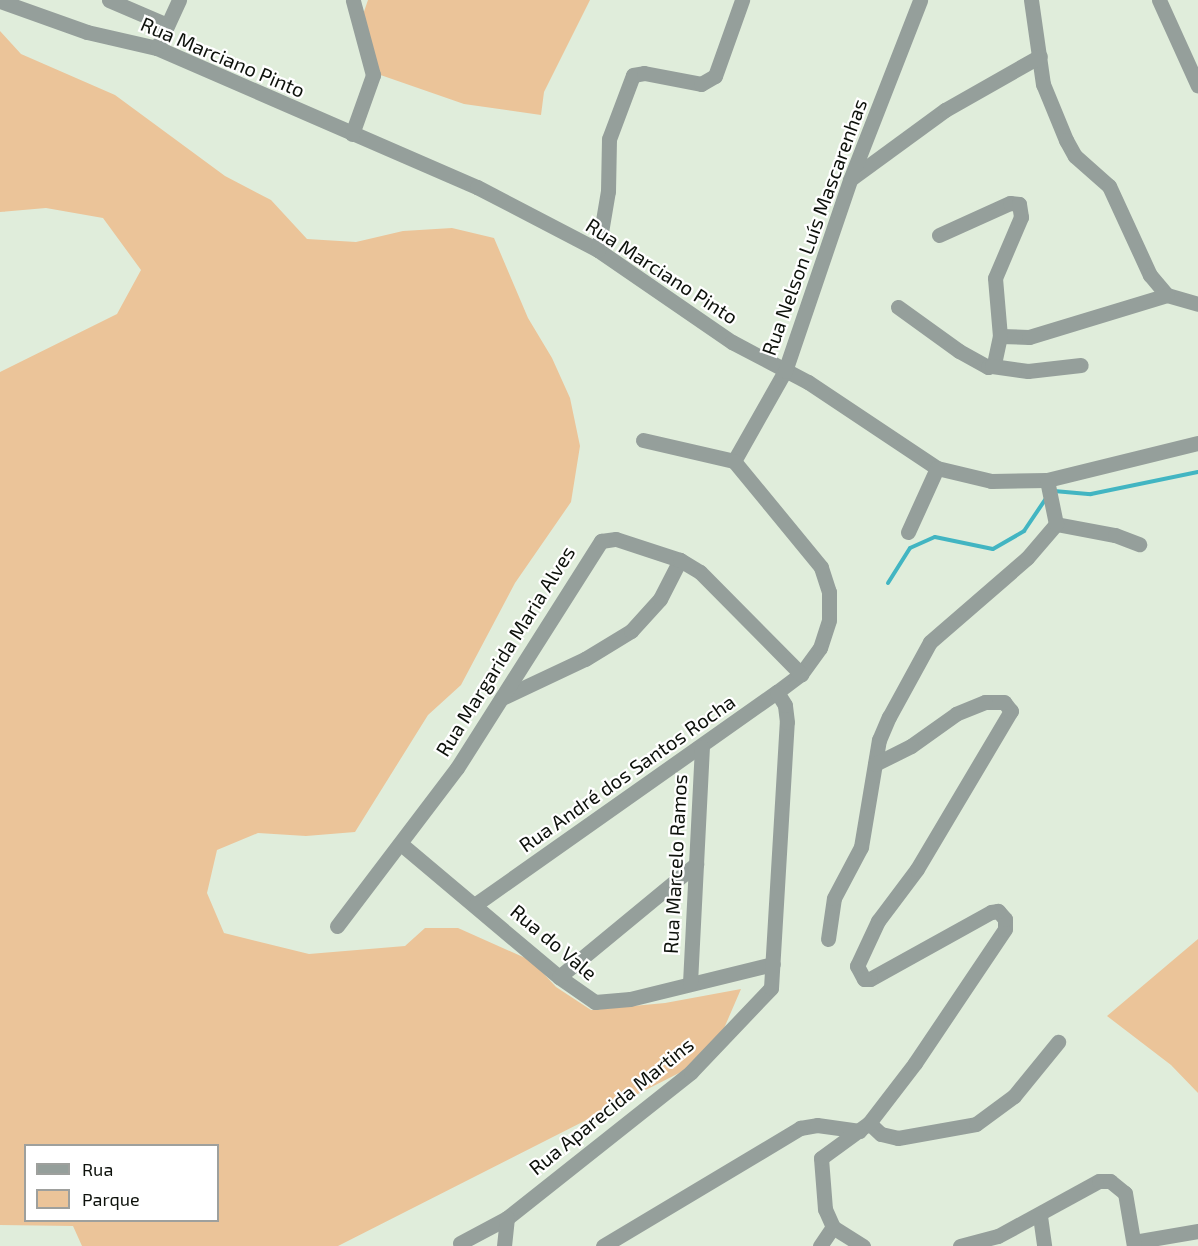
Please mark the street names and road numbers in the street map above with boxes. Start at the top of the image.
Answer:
street label: Rua Marciano Pinto [137,12,309,102]
street label: Rua Nelson Luís Mascarenhas [756,95,872,359]
street label: Rua Marciano Pinto [582,213,742,329]
street label: Rua Margarida Maria Alves [430,541,580,761]
street label: Rua André dos Santos Rocha [514,689,740,857]
street label: Rua Marcelo Ramos [658,774,692,954]
street label: Rua do Vale [506,899,602,985]
street label: Rua Aparecida Martins [524,1032,698,1180]

